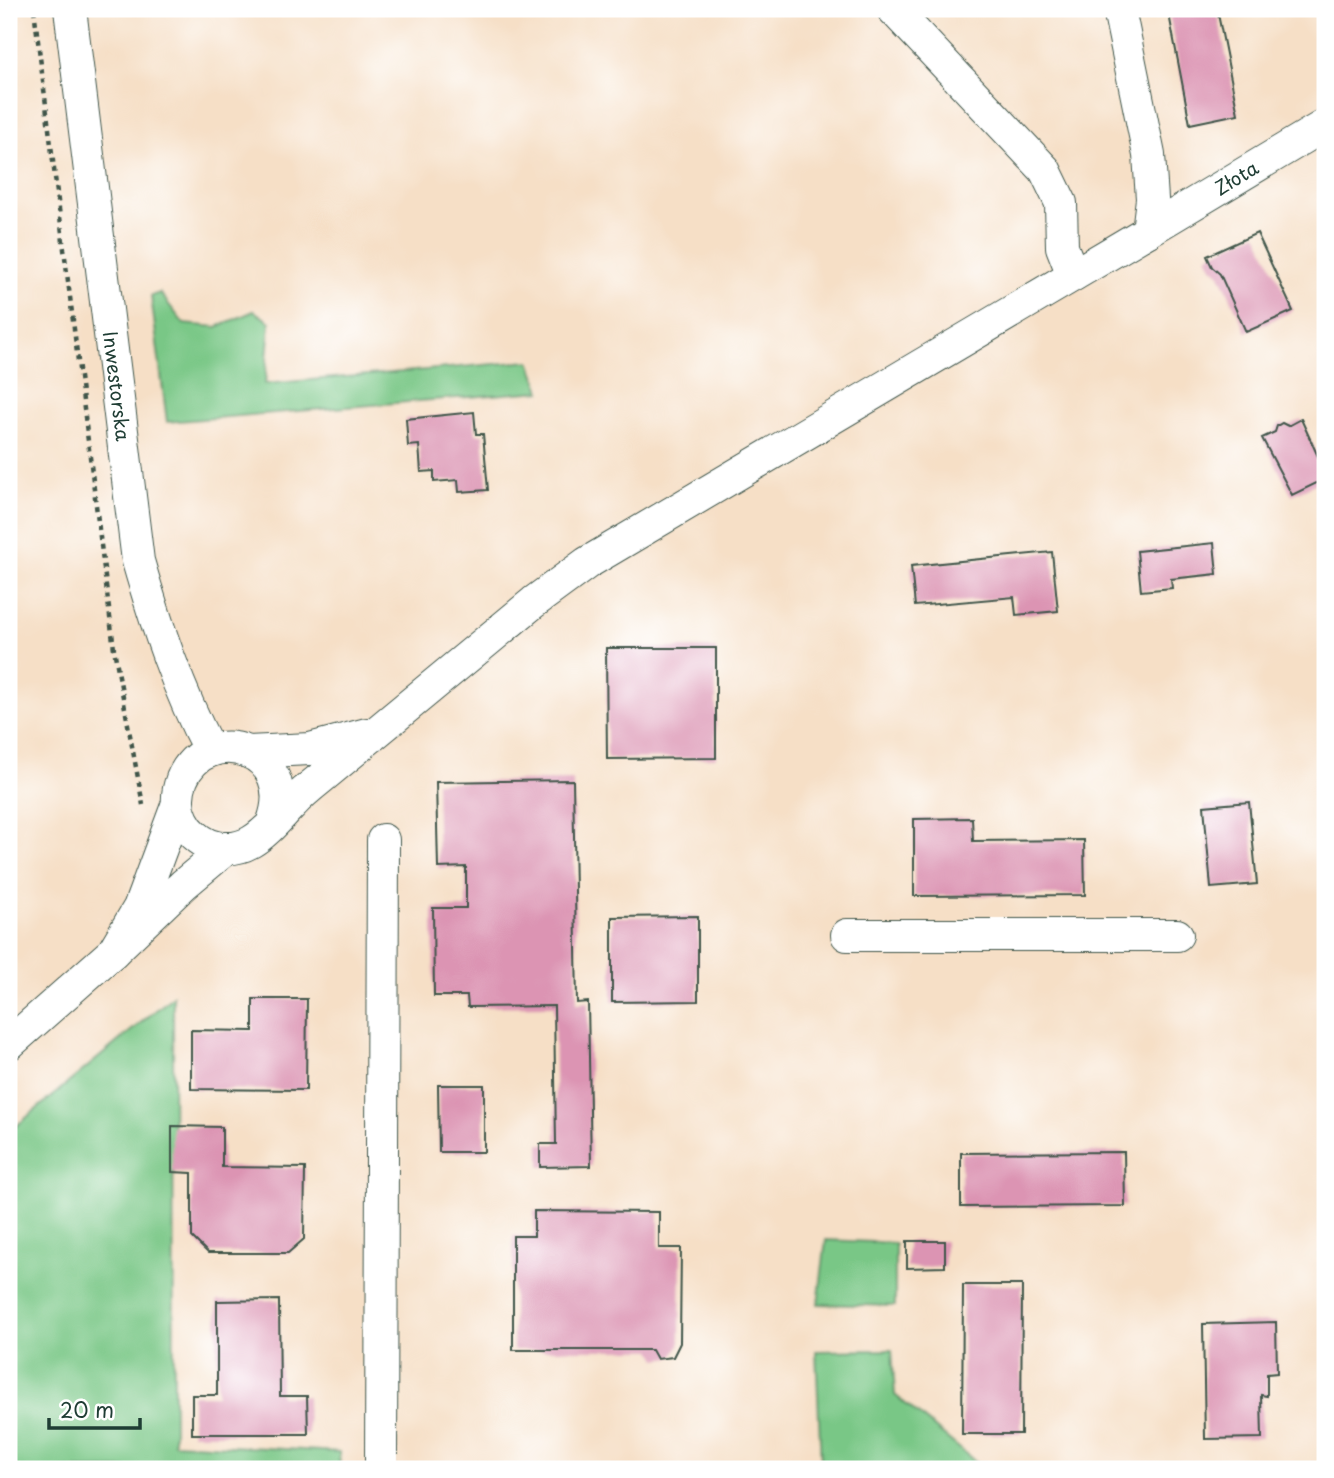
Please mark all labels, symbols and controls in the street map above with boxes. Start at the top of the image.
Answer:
street label: Złota [1208,153,1263,201]
street label: Inwestorska [97,330,138,443]
scale bar [49,1387,140,1431]
text: 20 m [60,1393,114,1425]

